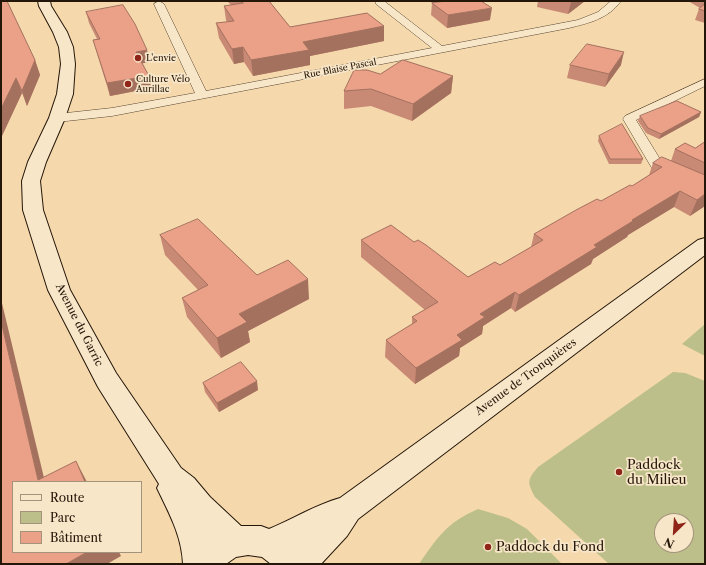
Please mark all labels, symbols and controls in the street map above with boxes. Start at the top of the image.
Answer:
marker: L'envie [133,53,143,63]
place label: L'envie [146,53,176,63]
street label: Rue Blaise Pascal [303,57,377,81]
place label: Culture Vélo Aurillac [136,74,190,95]
marker: Culture Vélo Aurillac [123,79,133,89]
street label: Avenue du Garric [52,281,106,369]
street label: Avenue de Tronquières [473,336,579,418]
place label: Paddock du Milieu [627,457,687,488]
marker: Paddock du Milieu [614,467,624,477]
legend [12,481,142,553]
text: Route [50,490,84,505]
text: Parc [50,510,75,525]
north arrow [654,513,694,553]
text: Bâtiment [50,530,102,545]
text: N [662,535,677,551]
place label: Paddock du Fond [496,539,604,555]
marker: Paddock du Fond [483,542,493,552]

